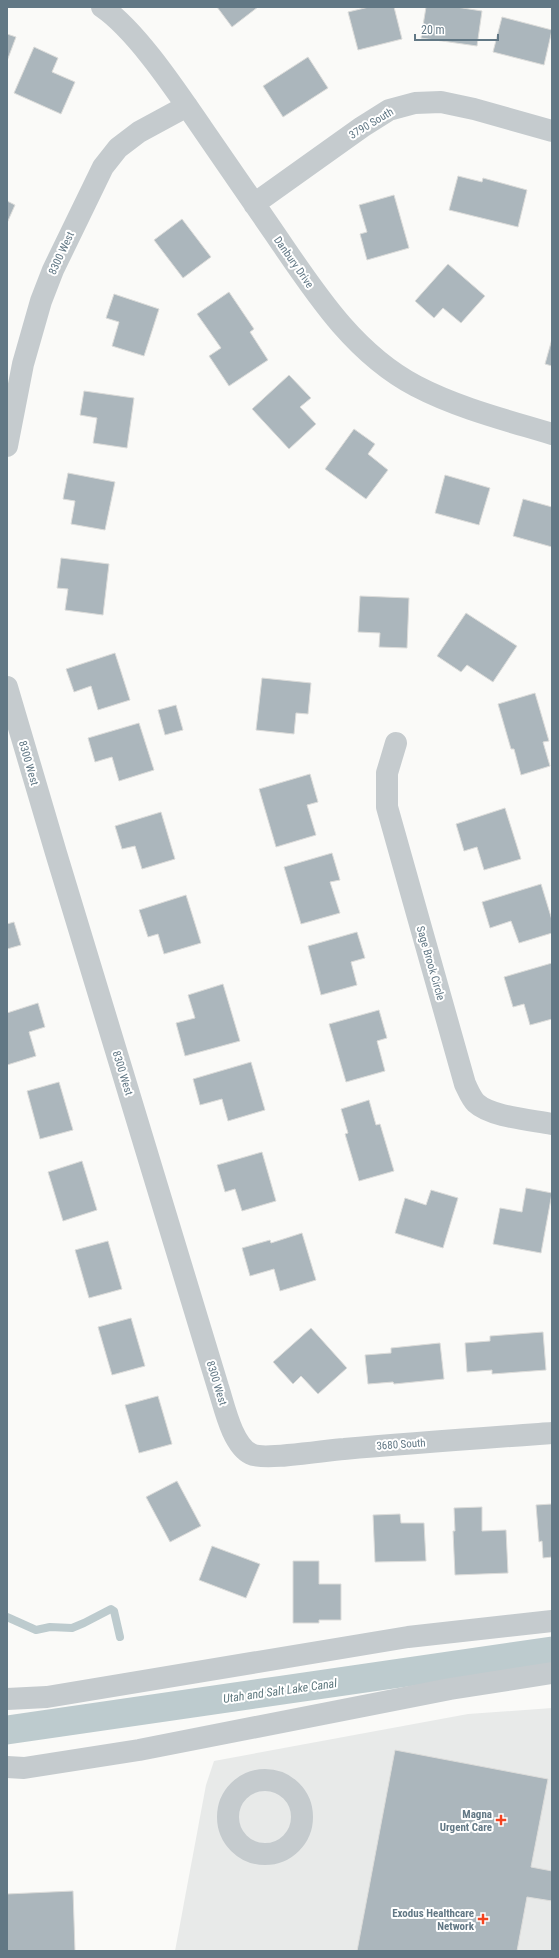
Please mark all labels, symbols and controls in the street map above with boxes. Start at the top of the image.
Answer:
scale bar [415,16,498,42]
text: 20 m [421,23,445,37]
street label: 3790 South [347,105,396,142]
street label: 8300 West [46,230,77,277]
street label: Danbury Drive [271,234,316,291]
street label: 8300 West [16,739,41,787]
street label: Sage Brook Circle [414,925,447,1002]
street label: 8300 West [110,1049,135,1097]
street label: 8300 West [204,1359,229,1407]
street label: 3680 South [376,1436,426,1453]
water label: Utah and Salt Lake Canal [222,1676,338,1706]
place label: Magna Urgent Care [440,1808,492,1834]
marker: Magna Urgent Care [495,1814,507,1826]
place label: Exodus Healthcare Network [392,1907,475,1933]
marker: Exodus Healthcare Network [477,1913,489,1925]

